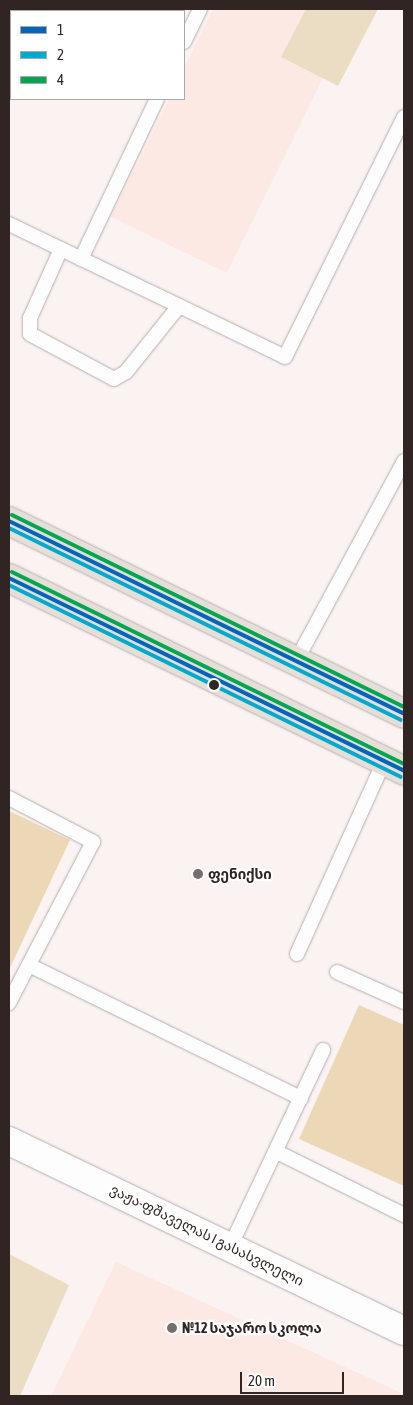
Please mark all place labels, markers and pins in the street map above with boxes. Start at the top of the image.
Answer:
unlabelled marker [209,680,219,690]
place label: ფენიქსი [208,866,272,882]
marker: ფენიქსი [192,868,204,880]
place label: №12 საჯარო სკოლა [182,1320,322,1336]
marker: №12 საჯარო სკოლა [166,1322,178,1334]

